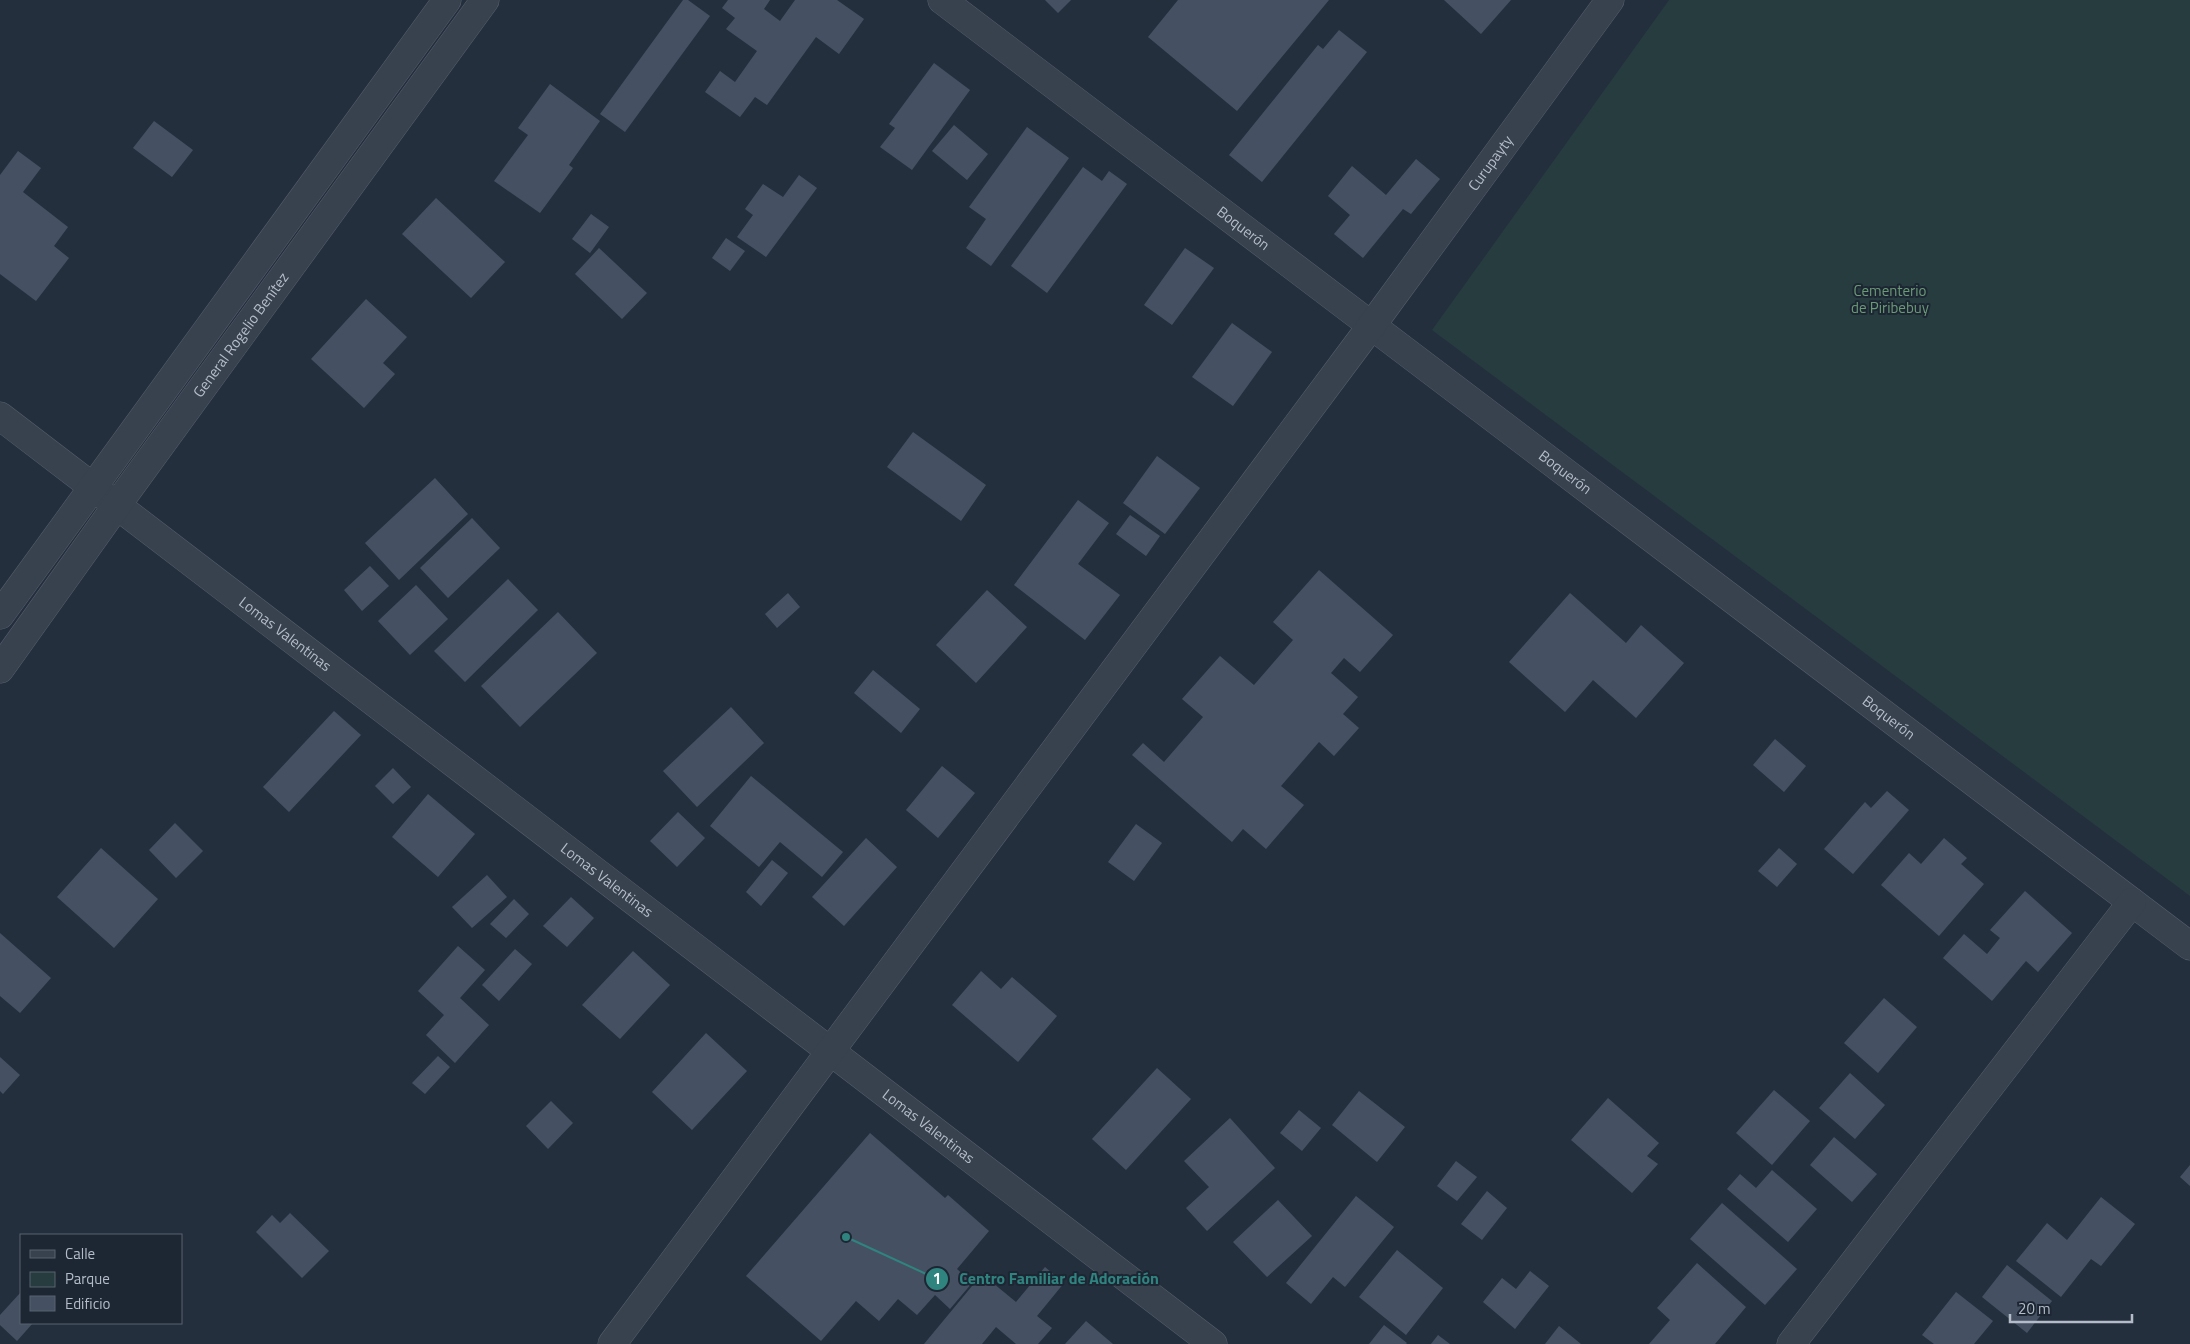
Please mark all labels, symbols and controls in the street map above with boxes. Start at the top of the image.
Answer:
street label: Curupayty [1462,130,1518,195]
street label: Boquerón [1212,200,1275,256]
street label: General Rogelio Benítez [187,267,294,402]
park label: Cementerio de Piribebuy [1851,279,1929,319]
street label: Boquerón [1534,444,1597,500]
street label: Lomas Valentinas [234,591,337,677]
street label: Boquerón [1858,689,1921,745]
street label: Lomas Valentinas [556,837,658,923]
street label: Lomas Valentinas [878,1083,980,1169]
legend [20,1234,182,1324]
text: Calle [65,1242,95,1265]
callout: Centro Familiar de Adoración [924,1263,1169,1294]
text: Centro Familiar de Adoración [959,1266,1159,1290]
text: Parque [65,1267,110,1290]
text: 1 [933,1267,941,1290]
text: Edificio [65,1292,110,1315]
scale bar [2010,1292,2132,1324]
text: 20 m [2018,1297,2051,1320]

